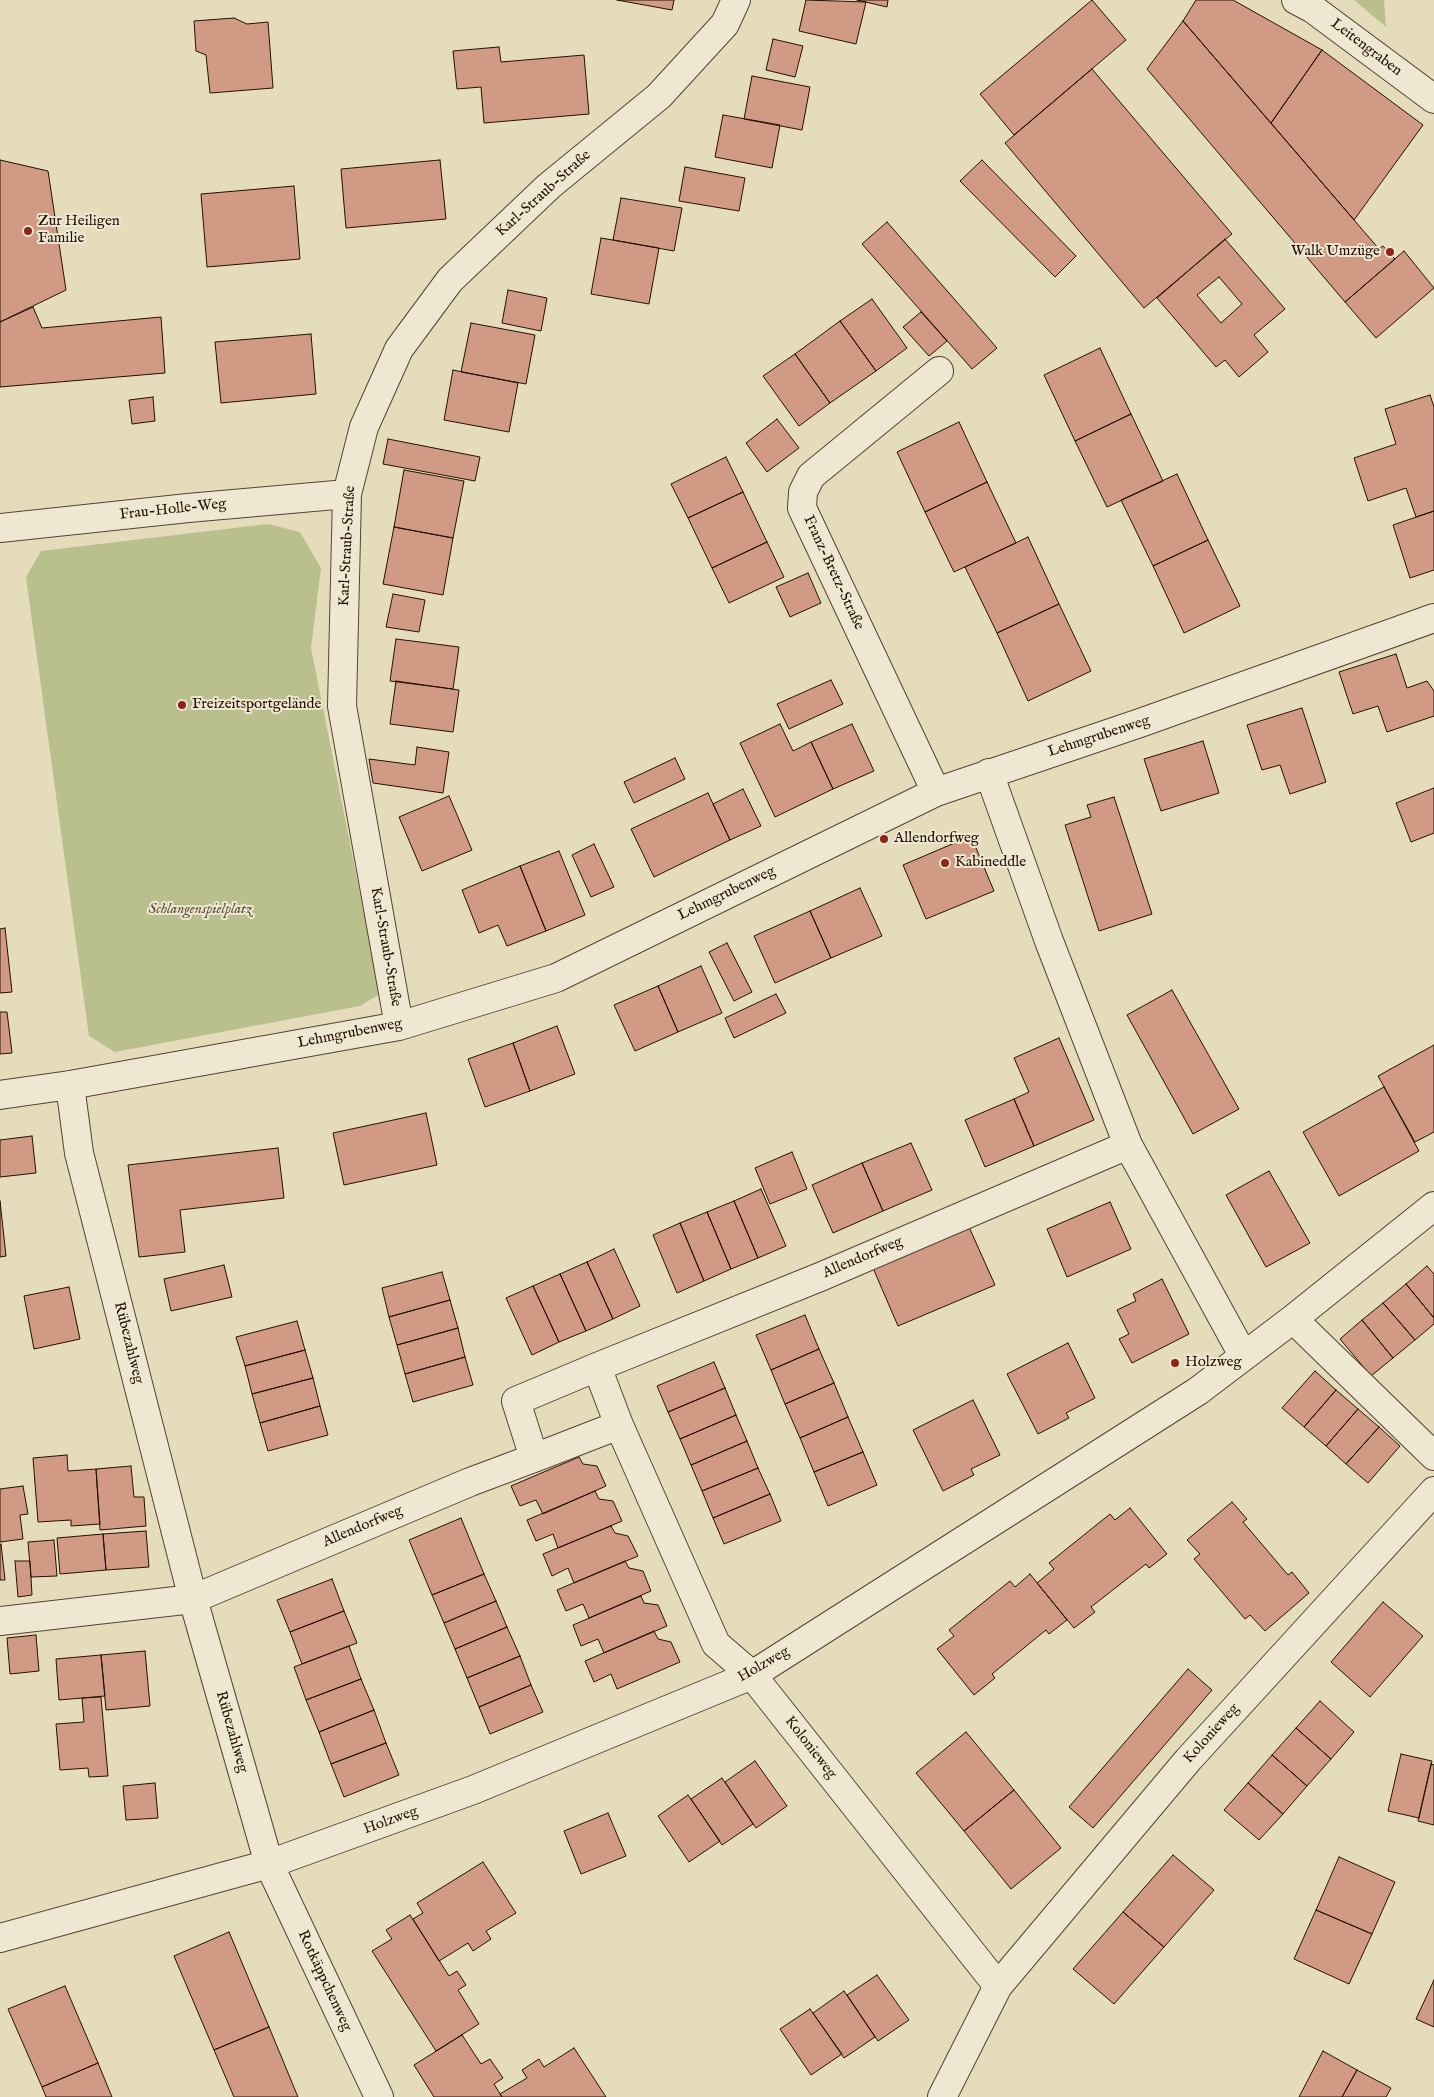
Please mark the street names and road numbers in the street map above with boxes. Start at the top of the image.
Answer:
street label: Leitengraben [1327,15,1405,81]
street label: Karl-Straub-Straße [493,147,595,241]
street label: Karl-Straub-Straße [336,485,360,607]
street label: Frau-Holle-Weg [119,495,227,525]
street label: Franz-Bretz-Straße [799,513,867,633]
street label: Lehmgrubenweg [1046,712,1152,762]
street label: Lehmgrubenweg [675,863,779,925]
street label: Karl-Straub-Straße [366,886,404,1008]
street label: Lehmgrubenweg [296,1015,404,1053]
street label: Allendorfweg [820,1233,906,1283]
street label: Rübezahlweg [109,1300,147,1386]
street label: Allendorfweg [320,1502,406,1552]
street label: Holzweg [735,1643,793,1687]
street label: Rübezahlweg [211,1689,251,1775]
street label: Kolonieweg [1180,1700,1244,1768]
street label: Kolonieweg [780,1713,840,1783]
street label: Holzweg [361,1803,421,1839]
street label: Rotkäppchenweg [293,1928,355,2034]

